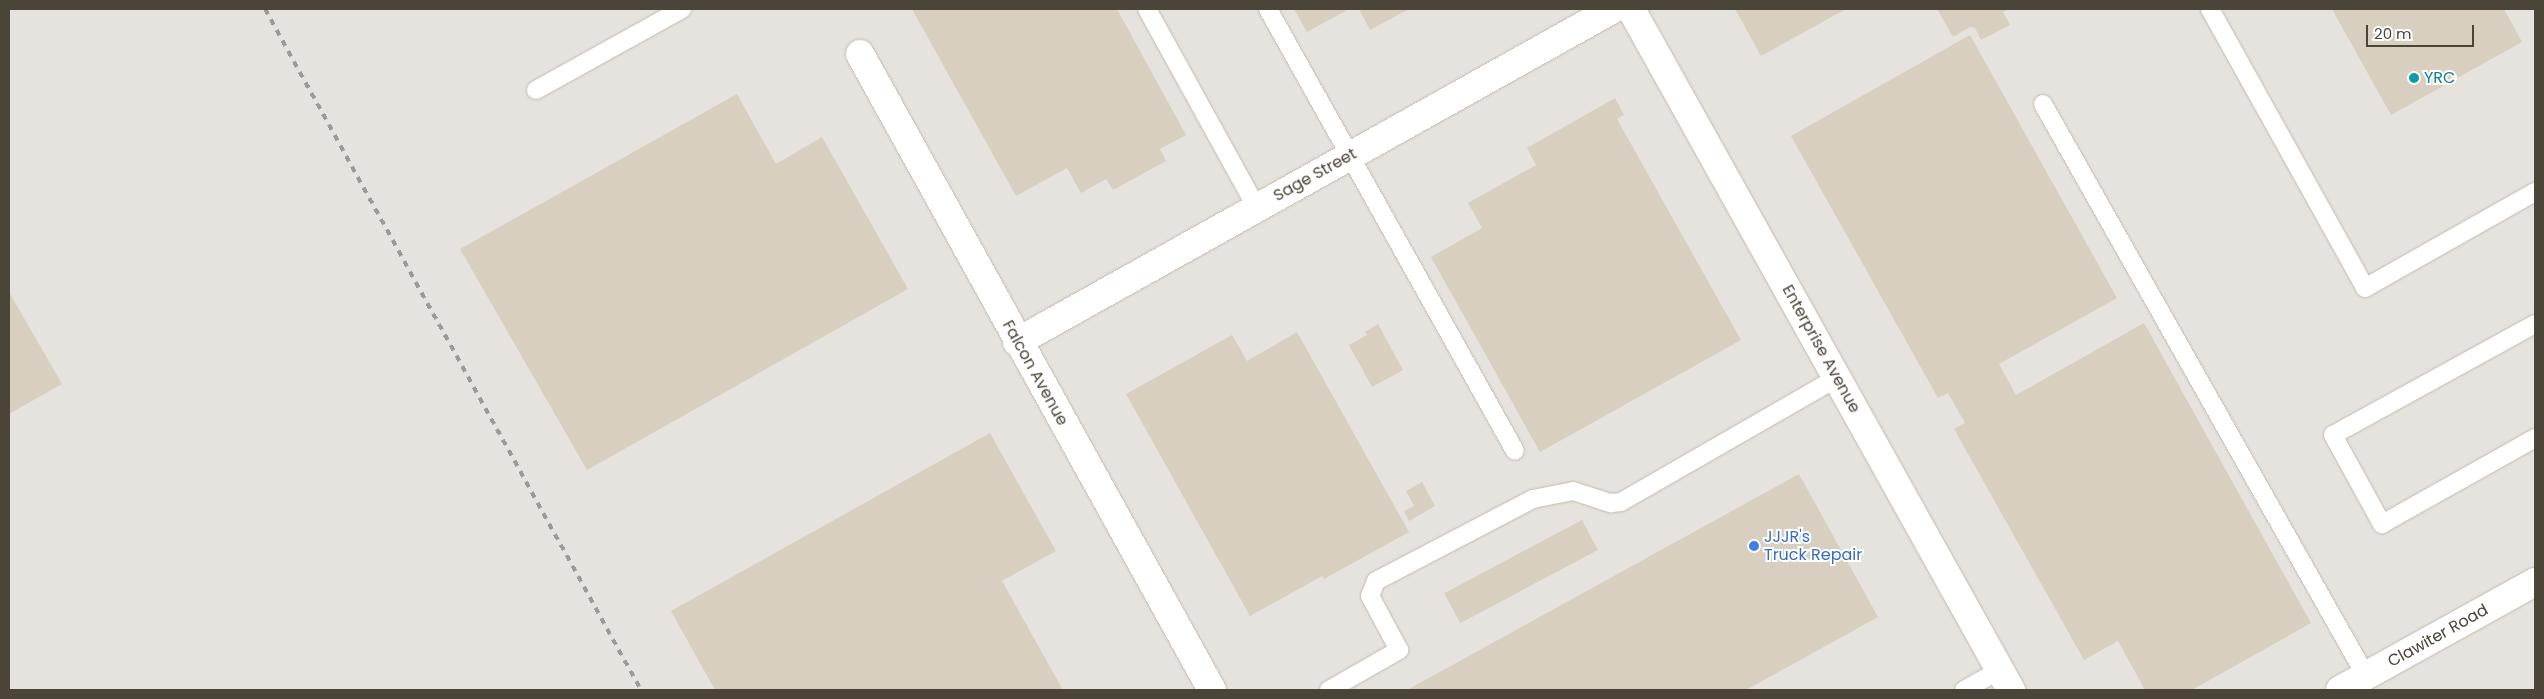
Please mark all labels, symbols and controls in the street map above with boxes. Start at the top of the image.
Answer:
scale bar [2369,15,2476,47]
text: 20 m [2374,23,2412,44]
place label: YRC [2424,68,2455,88]
marker: YRC [2408,72,2420,84]
street label: Sage Street [1270,144,1360,206]
street label: Enterprise Avenue [1778,282,1864,416]
street label: Falcon Avenue [998,317,1072,429]
place label: JJJR's Truck Repair [1764,527,1862,565]
marker: JJJR's Truck Repair [1748,540,1760,552]
street label: Clawiter Road [2384,601,2492,671]

